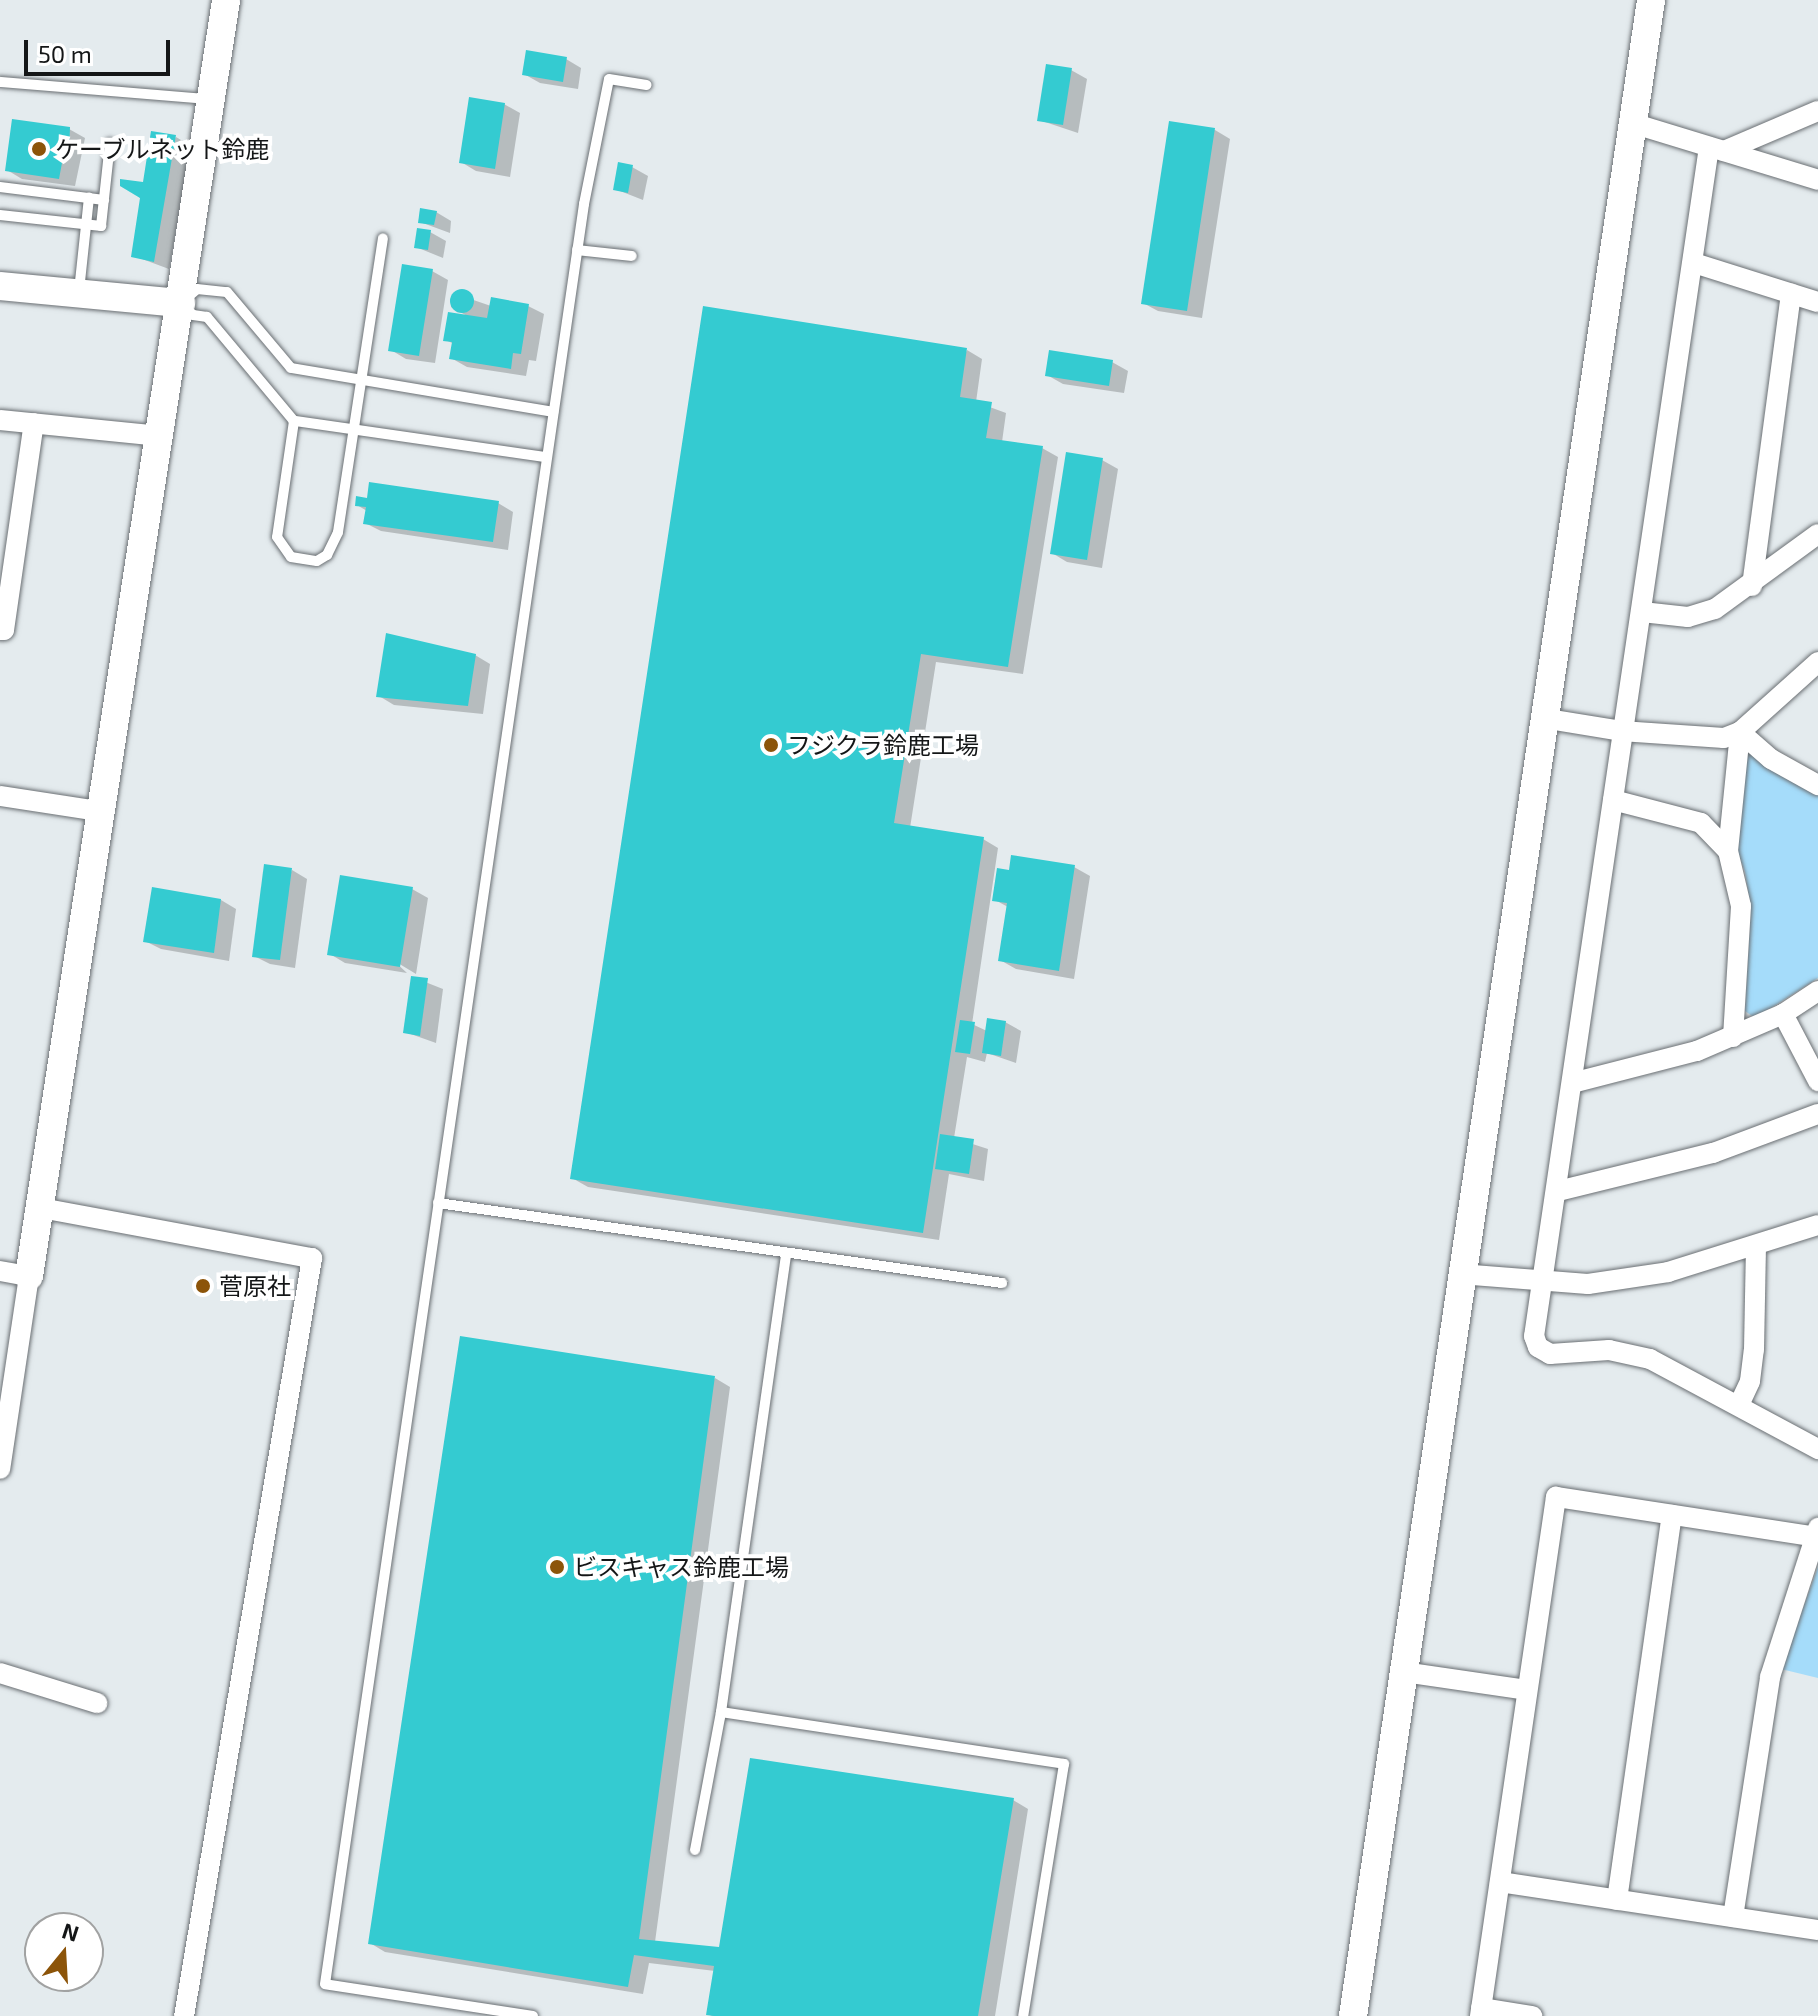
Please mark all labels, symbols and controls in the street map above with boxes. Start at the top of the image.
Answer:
scale bar [28,24,174,74]
text: 50 m [38,39,92,68]
place label: ケーブルネット鈴鹿 [55,135,271,163]
marker: ケーブルネット鈴鹿 [30,140,48,158]
place label: フジクラ鈴鹿工場 [787,731,979,759]
marker: フジクラ鈴鹿工場 [762,736,780,754]
place label: 菅原社 [219,1272,291,1300]
marker: 菅原社 [194,1277,212,1295]
place label: ビスキャス鈴鹿工場 [573,1553,789,1581]
marker: ビスキャス鈴鹿工場 [548,1558,566,1576]
north arrow [24,1912,104,1992]
text: N [59,1916,82,1946]

